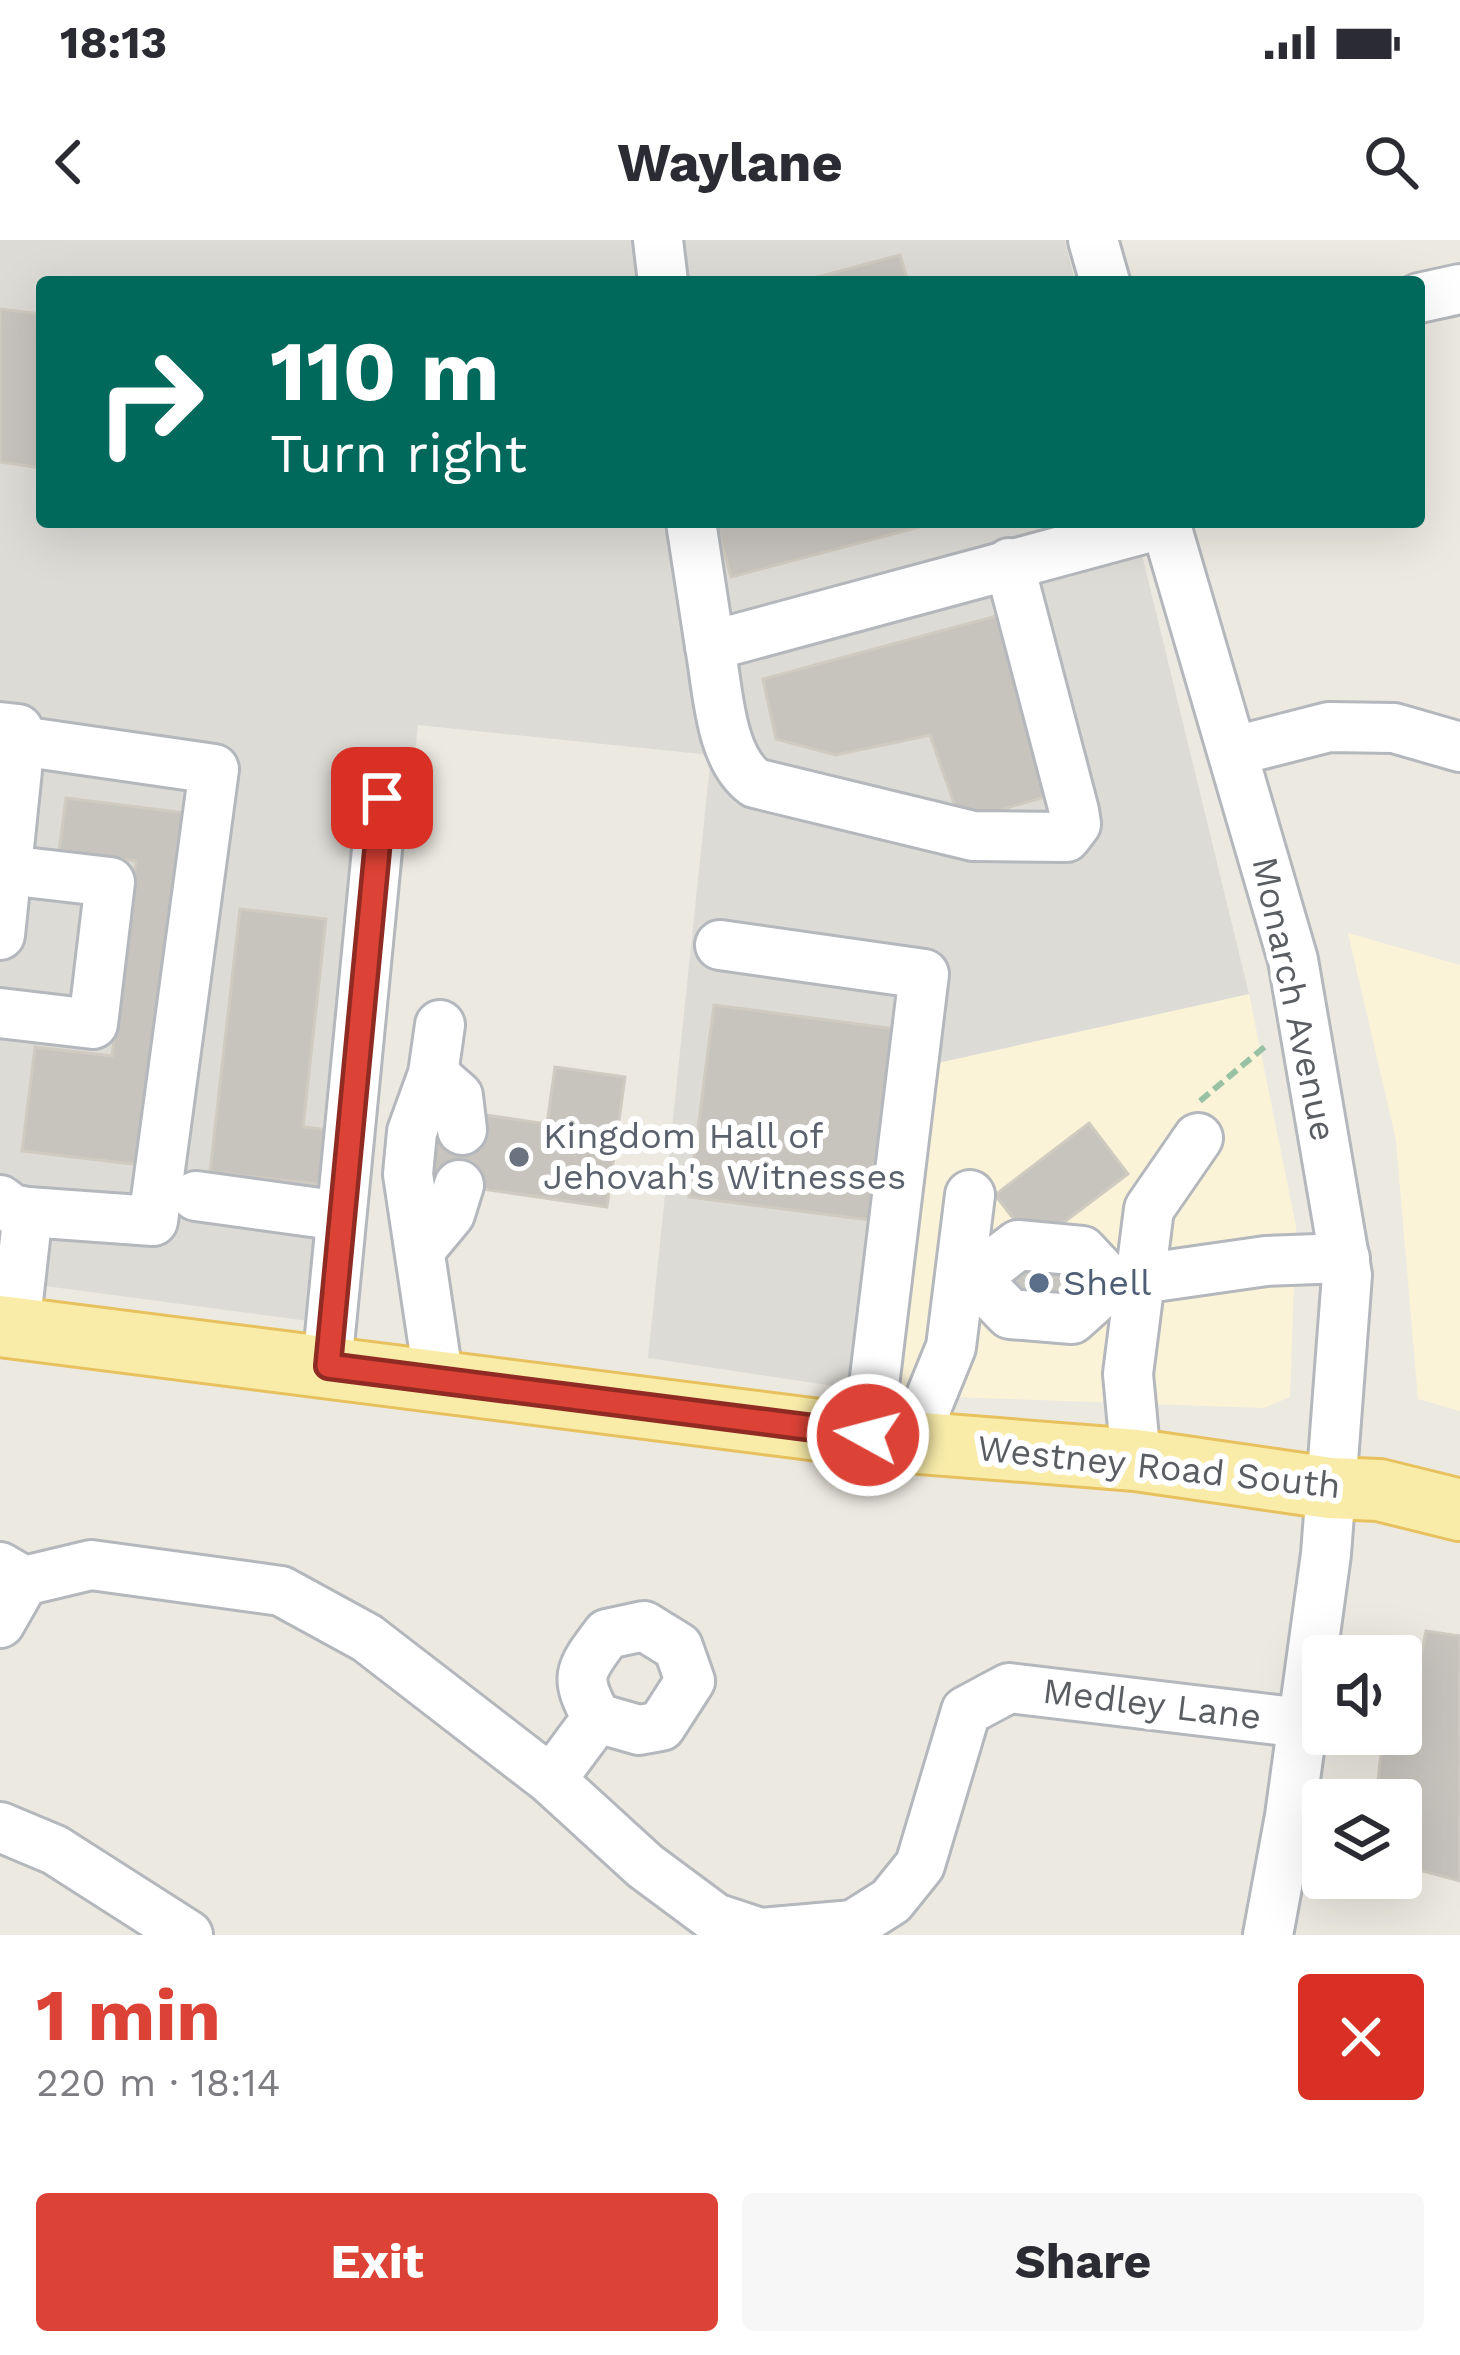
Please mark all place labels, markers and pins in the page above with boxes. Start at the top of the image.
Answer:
pin [331,747,433,849]
place label: Kingdom Hall of Jehovah's Witnesses [543,1115,906,1198]
marker: Kingdom Hall of Jehovah's Witnesses [506,1144,532,1170]
place label: Shell [1063,1262,1151,1304]
marker: Shell [1026,1270,1052,1296]

